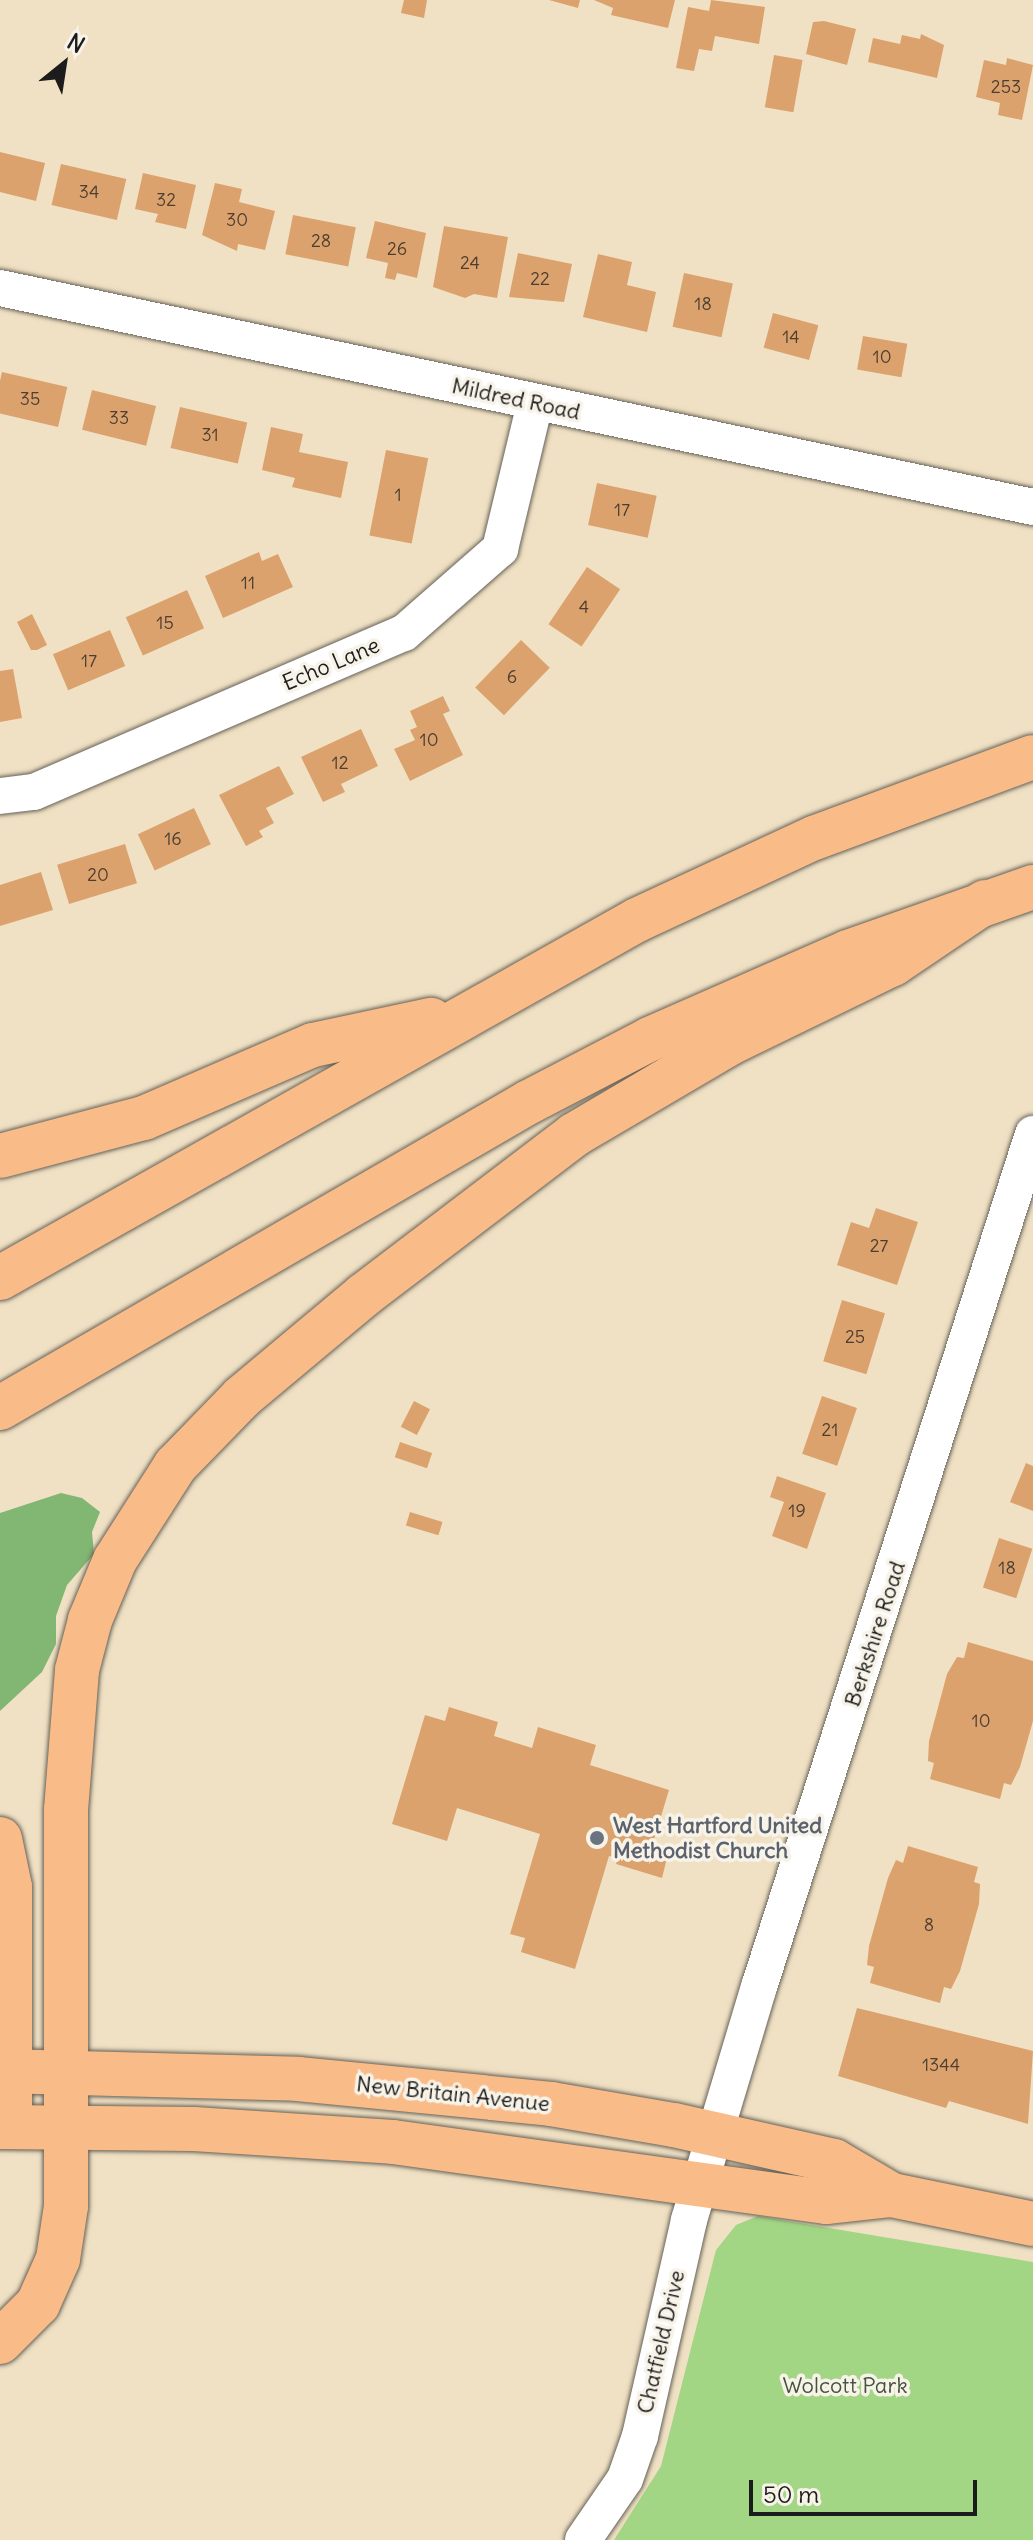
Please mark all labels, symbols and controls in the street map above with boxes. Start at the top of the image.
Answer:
north arrow [24,24,104,104]
text: N [62,27,90,59]
house number: 253 [991,76,1021,98]
house number: 34 [79,181,99,203]
house number: 32 [156,189,176,211]
house number: 30 [226,209,248,231]
house number: 28 [311,230,331,252]
house number: 26 [387,238,407,260]
house number: 24 [460,252,480,274]
house number: 22 [530,268,550,290]
house number: 18 [694,293,712,315]
house number: 14 [782,326,800,348]
house number: 10 [873,346,891,368]
street label: Mildred Road [449,373,583,425]
house number: 35 [20,388,40,410]
house number: 33 [109,407,129,429]
house number: 31 [201,424,219,446]
house number: 1 [394,484,402,506]
house number: 17 [614,499,630,521]
house number: 11 [241,572,255,594]
house number: 4 [579,596,589,618]
house number: 15 [156,612,174,634]
street label: Echo Lane [278,632,384,696]
house number: 17 [81,650,97,672]
house number: 6 [507,666,517,688]
house number: 10 [420,729,438,751]
house number: 12 [331,752,349,774]
house number: 16 [164,828,182,850]
house number: 20 [87,864,109,886]
house number: 27 [870,1235,888,1257]
house number: 25 [845,1326,865,1348]
house number: 21 [821,1419,839,1441]
house number: 19 [788,1500,806,1522]
house number: 18 [998,1557,1016,1579]
street label: Berkshire Road [839,1558,911,1710]
house number: 10 [972,1710,990,1732]
place label: West Hartford United Methodist Church [613,1812,822,1864]
marker: West Hartford United Methodist Church [588,1829,606,1847]
house number: 8 [924,1914,934,1936]
house number: 1344 [922,2054,960,2076]
street label: New Britain Avenue [355,2071,551,2117]
street label: Chatfield Drive [632,2268,690,2416]
park label: Wolcott Park [782,2373,908,2399]
scale bar [753,2464,981,2514]
text: 50 m [763,2479,819,2509]

